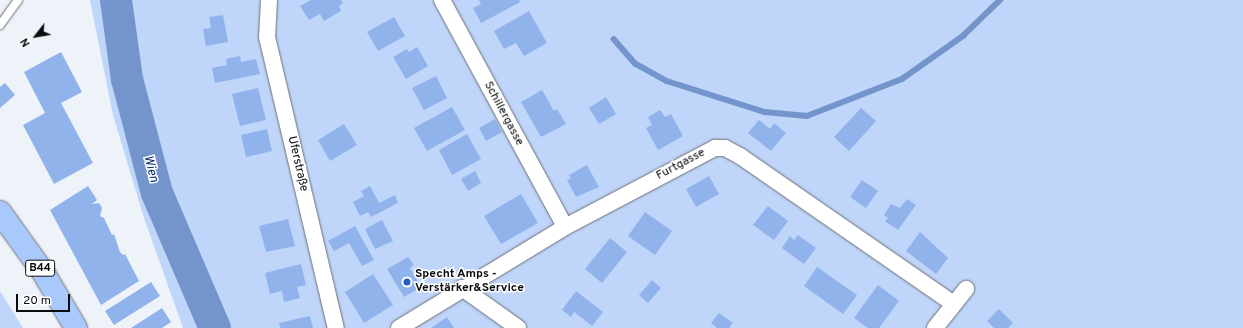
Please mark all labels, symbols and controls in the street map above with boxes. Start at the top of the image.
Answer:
north arrow [16,16,56,56]
text: N [18,35,34,49]
street label: Schillergasse [480,79,526,149]
street label: Uferstraße [284,135,310,193]
street label: Furtgasse [654,146,708,184]
water label: Wien [139,154,161,184]
road number: B44 [25,259,55,277]
place label: Specht Amps - Verstärker&Service [415,268,524,296]
marker: Specht Amps - Verstärker&Service [402,277,412,287]
scale bar [18,286,72,312]
text: 20 m [23,293,51,309]

